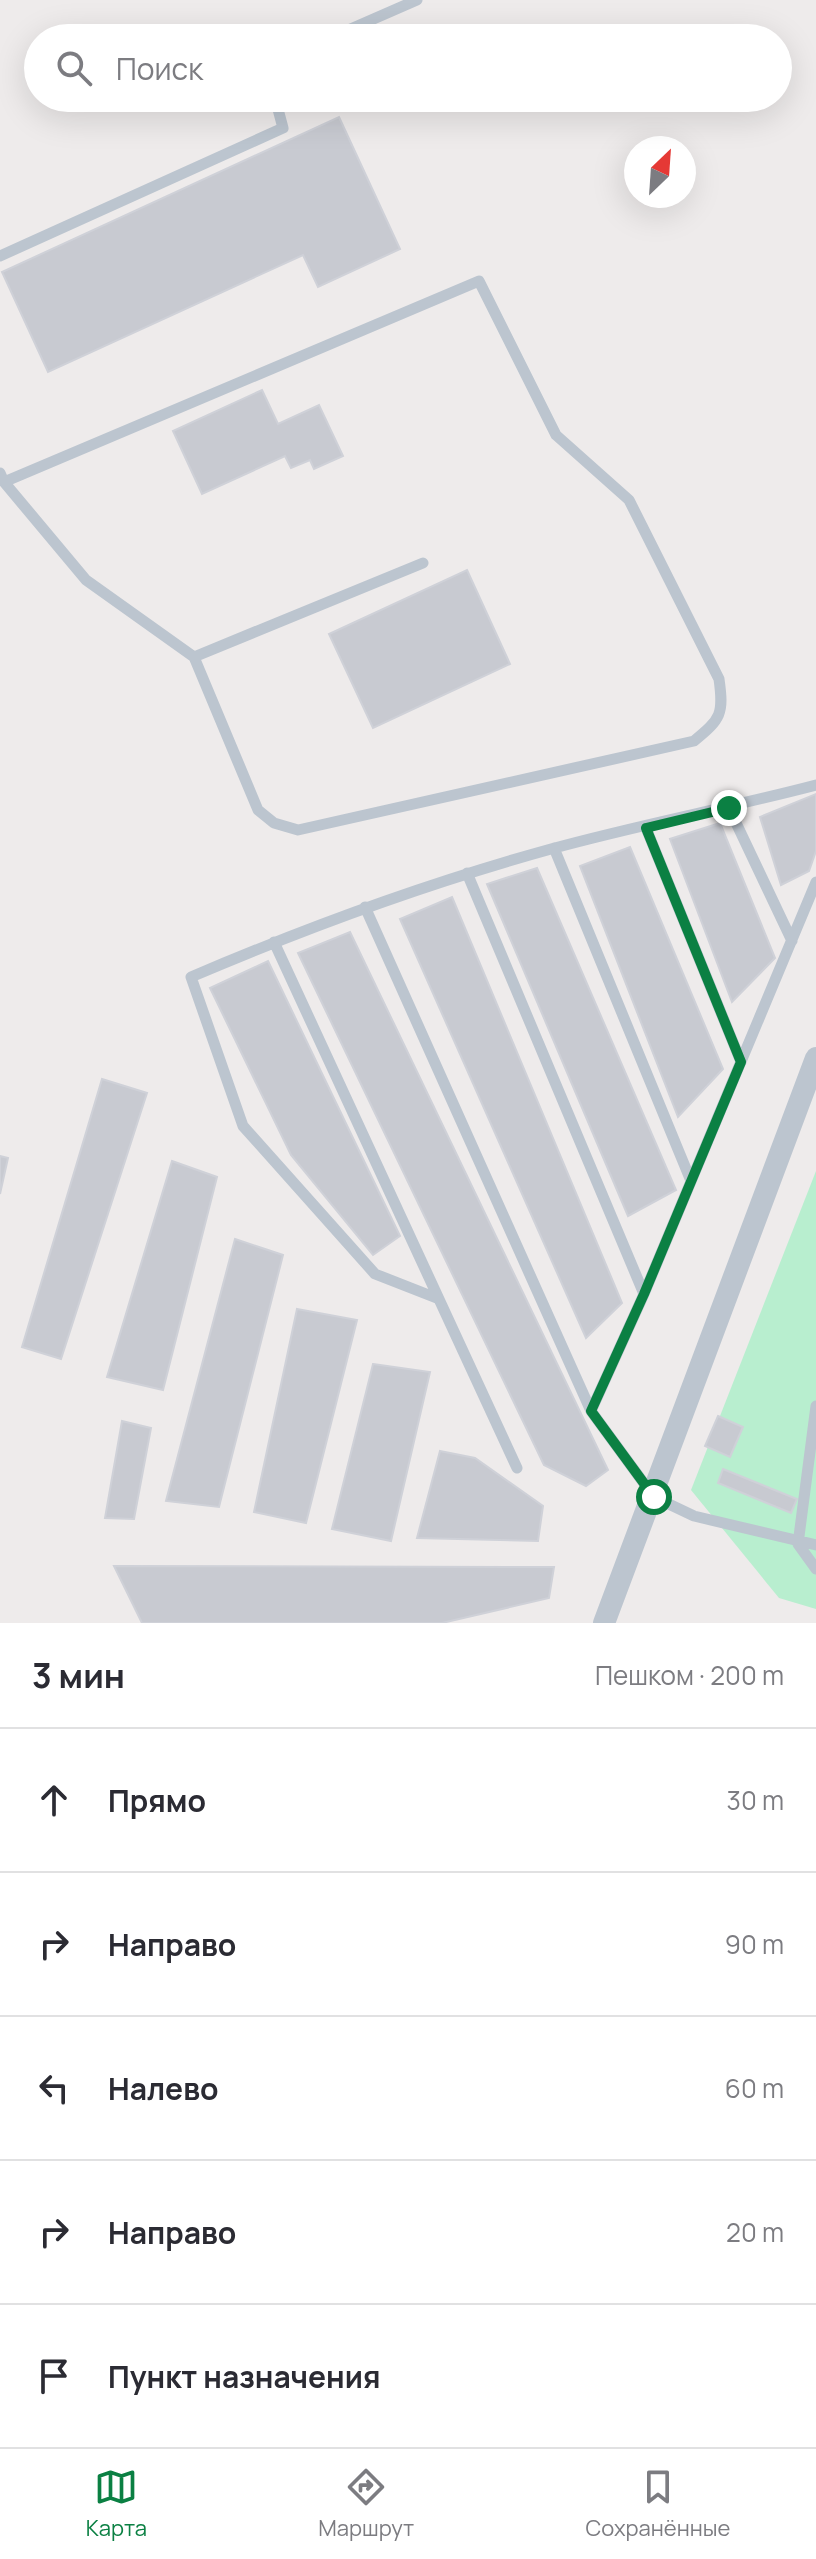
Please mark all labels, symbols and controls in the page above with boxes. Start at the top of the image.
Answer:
search box [24,24,792,112]
icon: search [52,46,96,90]
text: Поиск [116,48,203,89]
north arrow [624,136,696,208]
route end [711,790,747,826]
route start [636,1479,672,1515]
text: 3 мин [32,1652,125,1698]
text: Пешком · 200 m [595,1657,784,1693]
icon: ahead [32,1778,76,1822]
text: Прямо [108,1780,206,1821]
text: 30 m [727,1782,784,1818]
icon: right [32,1922,76,1966]
text: Направо [108,1924,236,1965]
text: 90 m [725,1926,784,1962]
icon: left [32,2066,76,2110]
text: Налево [108,2068,218,2109]
text: 60 m [725,2070,784,2106]
icon: right [32,2210,76,2254]
text: Направо [108,2212,236,2253]
text: 20 m [726,2214,784,2250]
icon: arrive [32,2354,76,2398]
text: Пункт назначения [108,2356,381,2397]
tab: Карта [86,2465,147,2543]
tab: Маршрут [318,2465,414,2543]
tab: Сохранённые [585,2465,730,2543]

